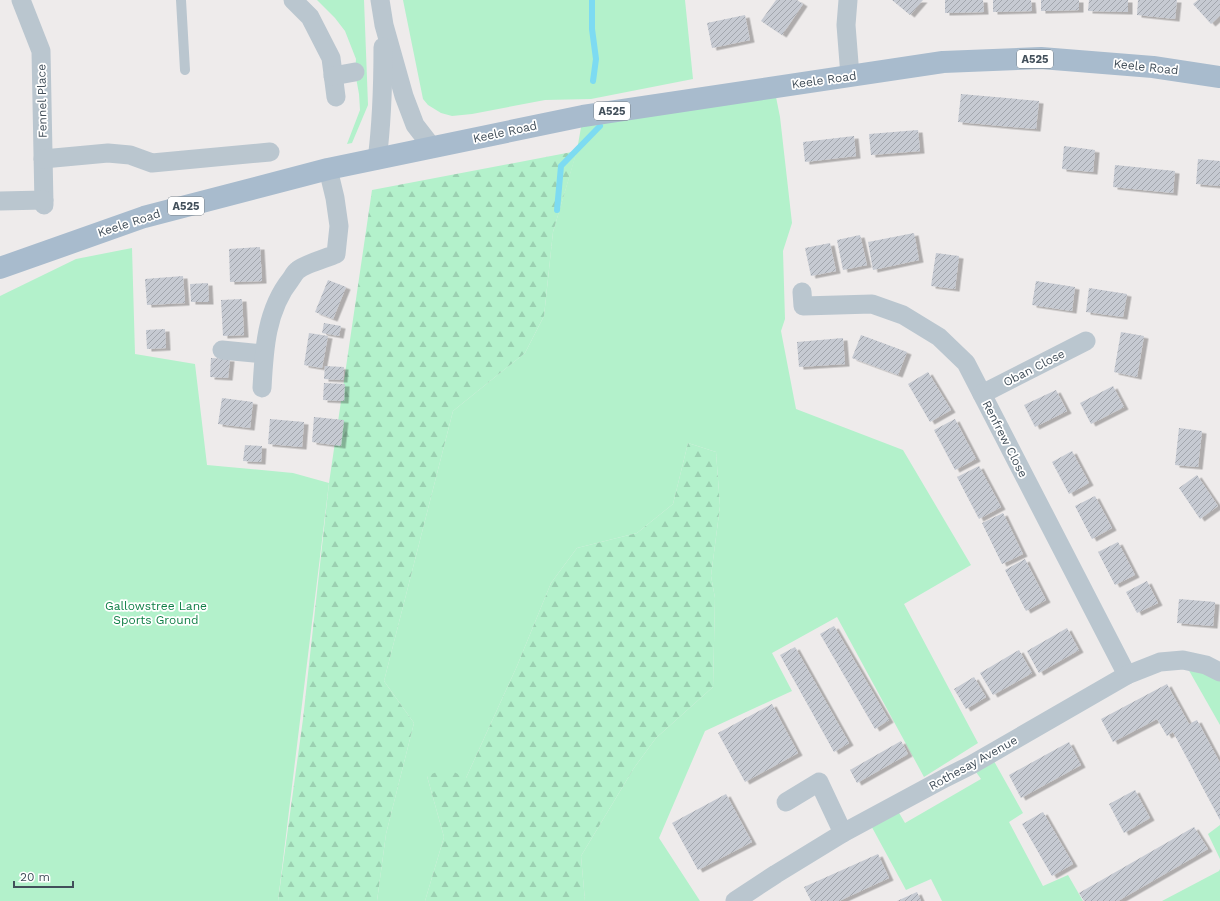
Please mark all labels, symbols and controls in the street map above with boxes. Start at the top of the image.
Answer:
road number: A525 [1017,50,1053,68]
street label: Keele Road [1113,57,1179,77]
street label: Fennel Place [34,64,50,138]
street label: Keele Road [791,69,857,91]
road number: A525 [594,102,630,120]
street label: Keele Road [472,118,538,146]
road number: A525 [168,197,204,215]
street label: Keele Road [96,206,162,240]
street label: Oban Close [1001,346,1067,389]
street label: Renfrew Close [980,398,1030,480]
park label: Gallowstree Lane Sports Ground [105,599,207,627]
street label: Rothesay Avenue [926,733,1020,793]
scale bar [14,863,73,889]
text: 20 m [20,870,50,884]

